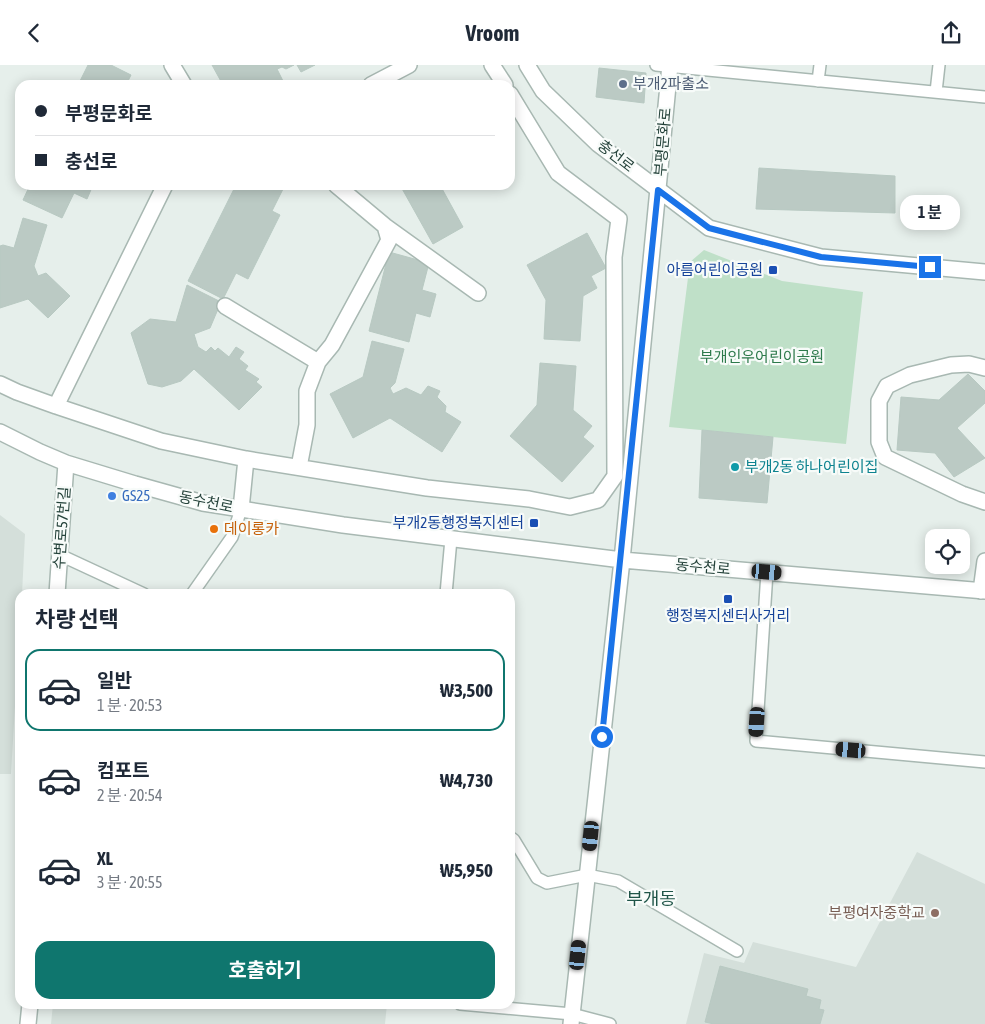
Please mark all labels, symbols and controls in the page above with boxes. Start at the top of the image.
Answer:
icon: back [20,19,48,47]
icon: share [937,19,965,47]
text: Vroom [466,20,519,46]
place label: 부개2파출소 [633,75,709,92]
marker: 부개2파출소 [617,78,629,90]
text: 부평문화로 [65,102,152,124]
street label: 부평문화로 [651,107,674,177]
street label: 충선로 [595,136,638,175]
text: 충선로 [65,150,117,172]
callout: 1 분 [900,195,960,229]
text: 1 분 [918,203,942,221]
route end [919,256,941,278]
place label: 아름어린이공원 [666,261,763,278]
marker: 아름어린이공원 [767,264,779,276]
park label: 부개인우어린이공원 [700,348,824,365]
place label: 부개2동 하나어린이집 [745,458,878,475]
marker: 부개2동 하나어린이집 [729,461,741,473]
street label: 수변로57번길 [50,486,73,570]
place label: GS25 [122,487,150,504]
street label: 동수천로 [177,487,235,516]
marker: GS25 [106,490,118,502]
place label: 부개2동행정복지센터 [393,514,524,531]
marker: 부개2동행정복지센터 [528,517,540,529]
place label: 데이롱카 [224,520,279,537]
marker: 데이롱카 [208,523,220,535]
map controls [925,529,970,574]
button: locate [925,529,970,574]
street label: 동수천로 [675,556,731,577]
car [751,563,782,581]
marker: 행정복지센터사거리 [722,593,734,605]
text: 차량 선택 [35,606,119,632]
place label: 행정복지센터사거리 [666,607,790,624]
icon: car [37,668,82,713]
text: 일반 [97,669,132,691]
text: ₩3,500 [440,679,493,701]
text: 1 분 · 20:53 [97,696,163,714]
car [748,707,765,737]
route start [591,726,613,748]
car [835,741,866,759]
icon: car [37,758,82,803]
text: 컴포트 [97,759,149,781]
text: ₩4,730 [440,769,493,791]
text: 2 분 · 20:54 [97,786,163,804]
car [581,820,600,852]
text: XL [97,847,113,869]
icon: car [37,848,82,893]
text: ₩5,950 [440,859,493,881]
text: 3 분 · 20:55 [97,873,163,891]
district label: 부개동 [626,888,676,909]
place label: 부평여자중학교 [828,904,925,921]
marker: 부평여자중학교 [929,907,941,919]
car [568,939,587,971]
button: 호출하기 [35,941,495,999]

